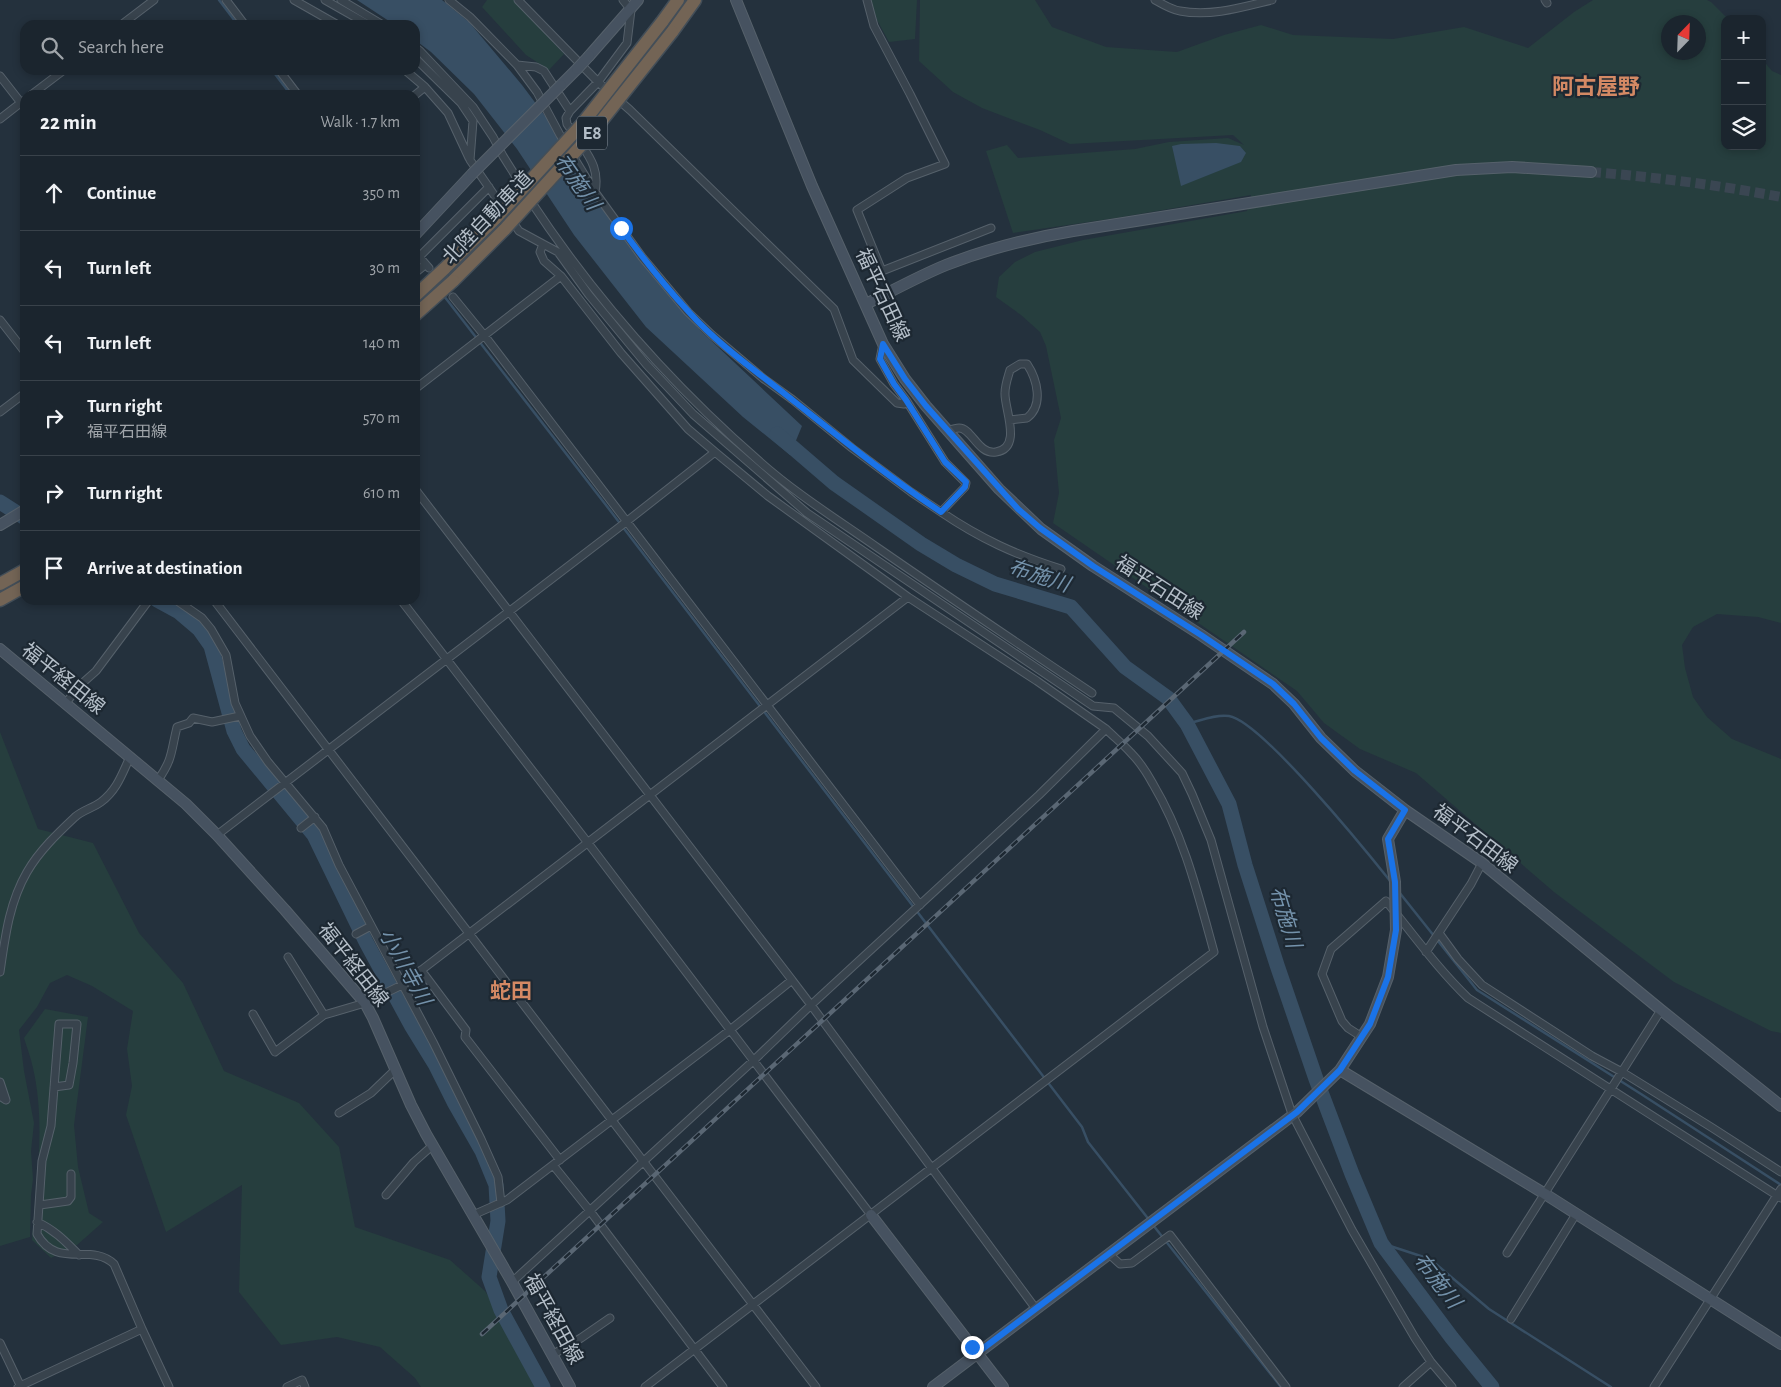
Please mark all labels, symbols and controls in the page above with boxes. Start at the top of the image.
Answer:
north arrow [1661,15,1706,60]
map controls [1721,15,1766,150]
button: + [1721,15,1766,60]
search box [20,20,420,75]
icon: search [38,34,66,62]
text: Search here [78,38,164,57]
button: − [1721,60,1766,105]
district label: 阿古屋野 [1552,75,1640,98]
button: layers [1721,105,1766,150]
text: 22 min [40,112,97,133]
text: Walk · 1.7 km [320,114,400,130]
road number: E8 [577,116,607,150]
water label: 布施川 [550,150,606,215]
street label: 北陸自動車道 [438,167,537,268]
icon: ahead [40,179,68,207]
text: Continue [87,184,156,203]
text: 350 m [363,185,400,201]
route start [610,217,633,240]
street label: 福平石田線 [852,245,914,345]
icon: left [40,254,68,282]
text: Turn left [87,259,151,278]
text: 30 m [370,260,400,276]
icon: left [40,329,68,357]
text: Turn left [87,334,151,353]
text: 140 m [363,335,400,351]
text: Turn right [87,397,162,416]
icon: right [40,404,68,432]
text: 570 m [363,410,400,426]
text: 福平石田線 [87,424,167,440]
icon: right [40,479,68,507]
text: Turn right [87,484,162,503]
text: 610 m [363,485,400,501]
street label: 福平石田線 [1112,551,1207,624]
icon: arrive [40,554,68,582]
water label: 布施川 [1006,555,1074,596]
text: Arrive at destination [87,559,243,578]
street label: 福平経田線 [18,638,109,718]
street label: 福平石田線 [1429,799,1522,877]
water label: 布施川 [1266,884,1306,952]
street label: 福平経田線 [314,918,393,1011]
water label: 小川寺川 [375,925,436,1011]
district label: 蛇田 [490,980,532,1002]
water label: 布施川 [1409,1249,1467,1314]
street label: 福平経田線 [520,1269,588,1368]
route end [961,1336,984,1359]

